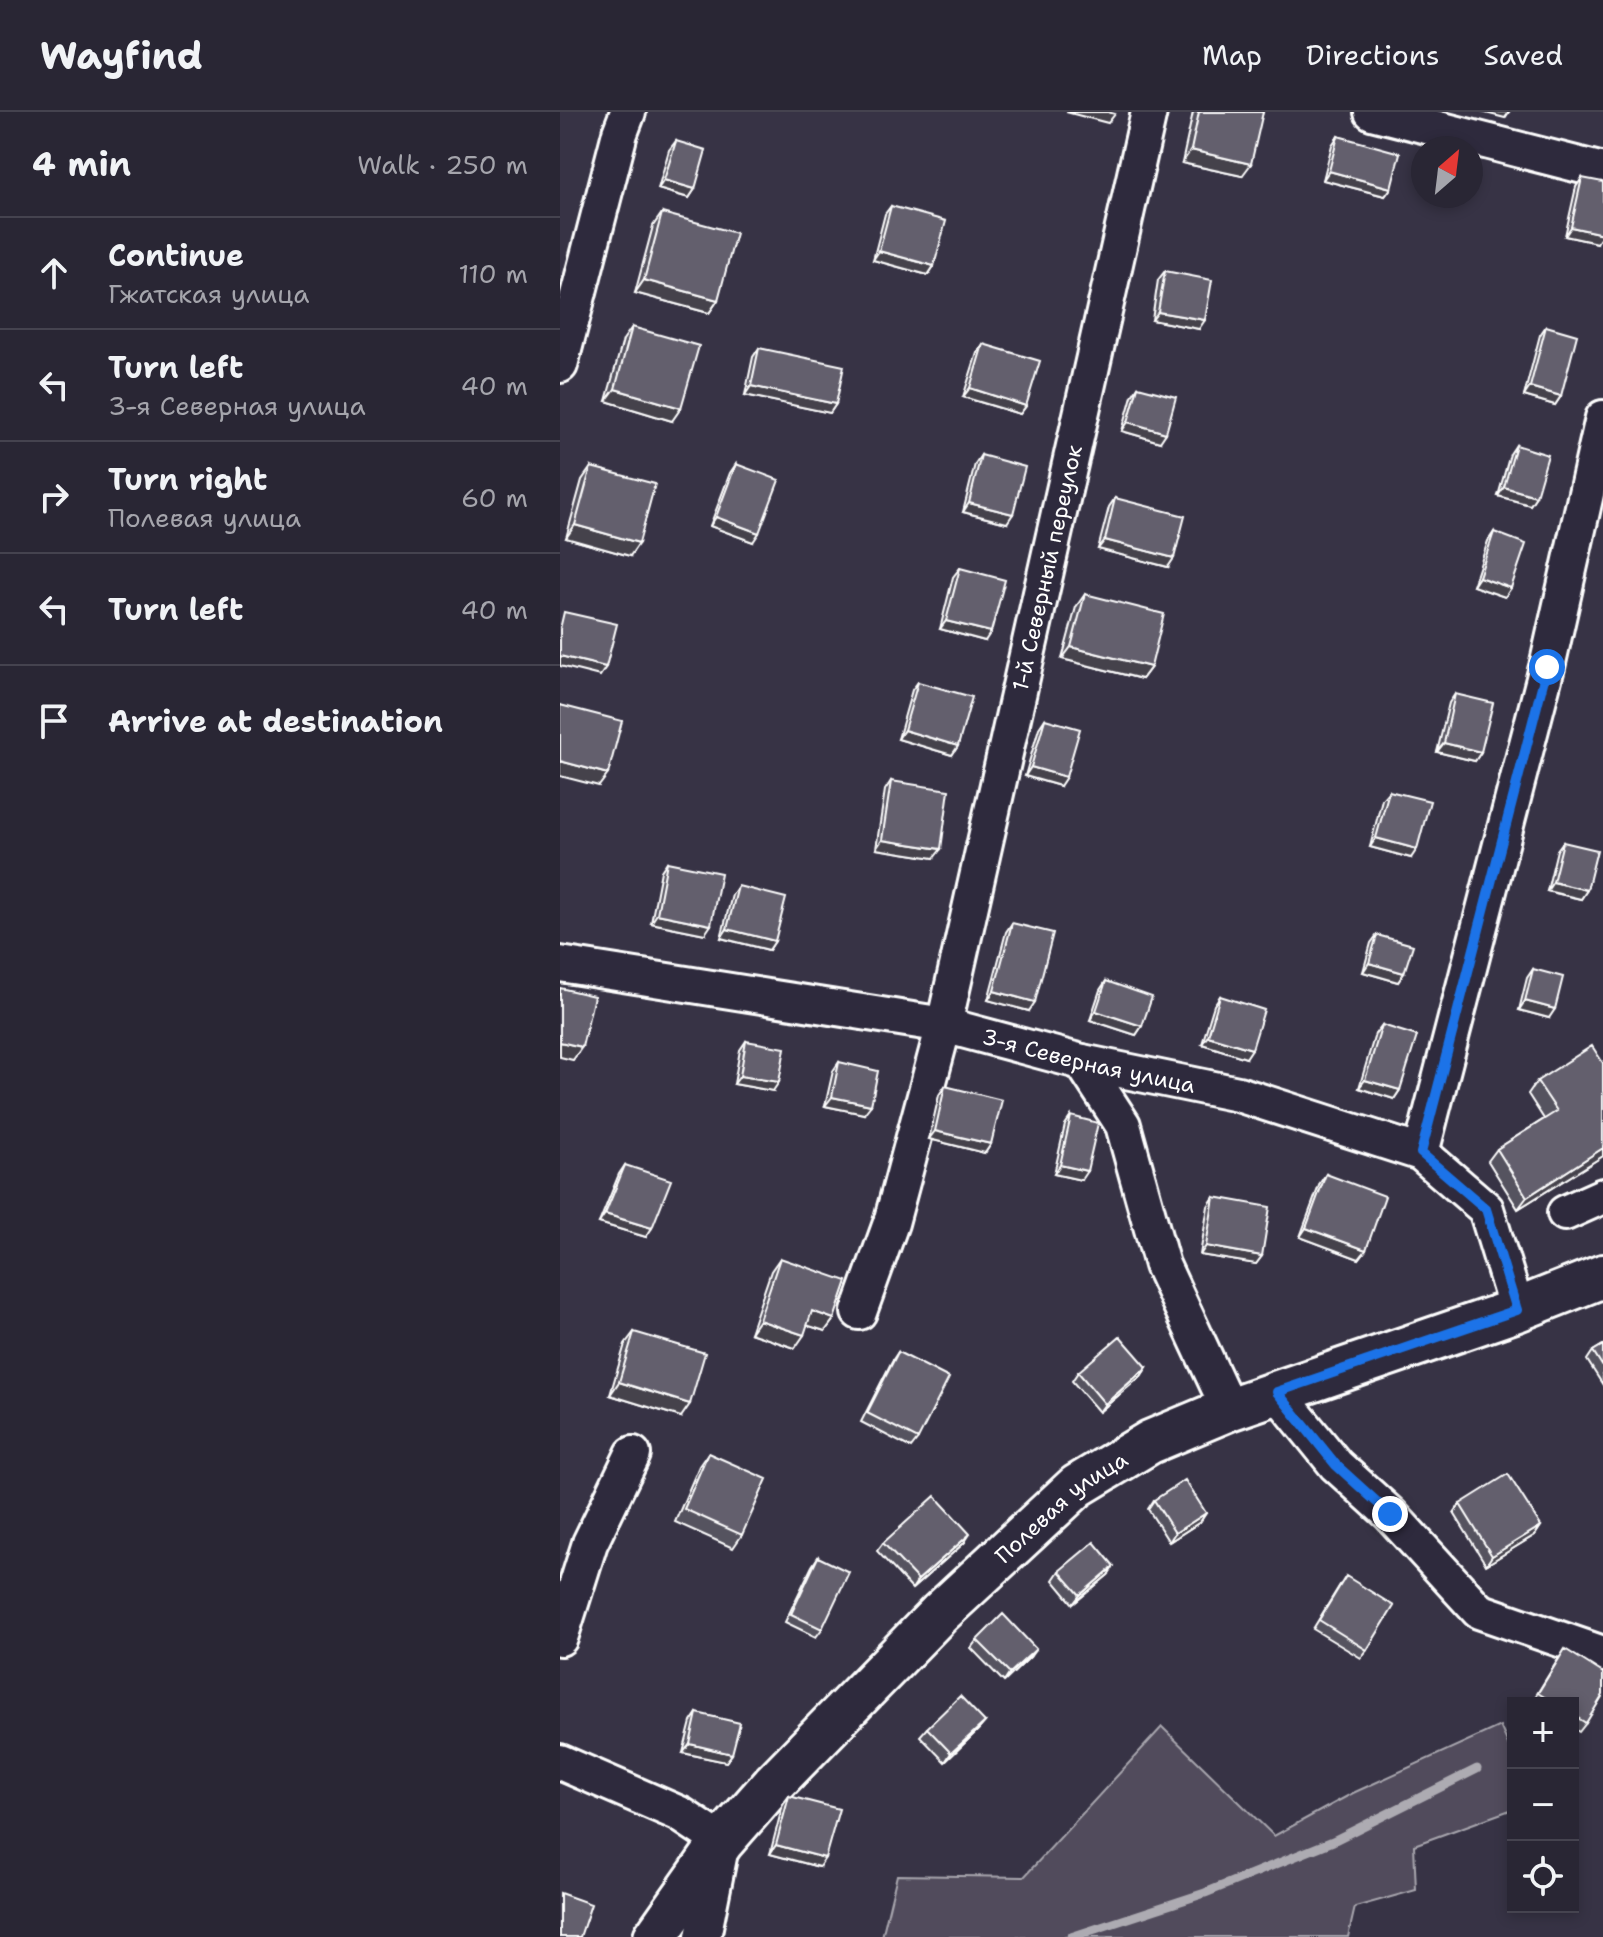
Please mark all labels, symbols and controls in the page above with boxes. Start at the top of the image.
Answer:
text: Wayfind [40,30,203,81]
text: Map [1202,36,1262,74]
text: Directions [1306,36,1440,74]
text: Saved [1484,36,1563,74]
north arrow [1411,136,1483,208]
text: 4 min [32,141,131,187]
text: Walk · 250 m [357,147,528,182]
text: Continue [108,235,244,276]
icon: ahead [32,251,76,295]
text: 110 m [458,256,528,291]
text: Гжатская улица [108,276,310,311]
text: Turn left [108,347,243,388]
icon: left [32,363,76,407]
text: 40 m [461,368,528,403]
text: 3-я Северная улица [108,388,366,423]
street label: 1-й Северный переулок [1005,442,1088,694]
text: Turn right [108,459,267,500]
icon: right [32,475,76,519]
text: 60 m [461,480,528,515]
text: Полевая улица [108,500,301,535]
icon: left [32,587,76,631]
text: Turn left [108,589,243,630]
text: 40 m [461,592,528,627]
route start [1529,649,1565,685]
icon: arrive [32,699,76,743]
text: Arrive at destination [108,701,443,742]
street label: 3-я Северная улица [979,1021,1198,1099]
street label: Полевая улица [989,1444,1133,1569]
route end [1372,1496,1408,1532]
map controls [1507,1697,1579,1913]
button: + [1507,1697,1579,1769]
button: − [1507,1769,1579,1841]
button: locate [1507,1841,1579,1913]

